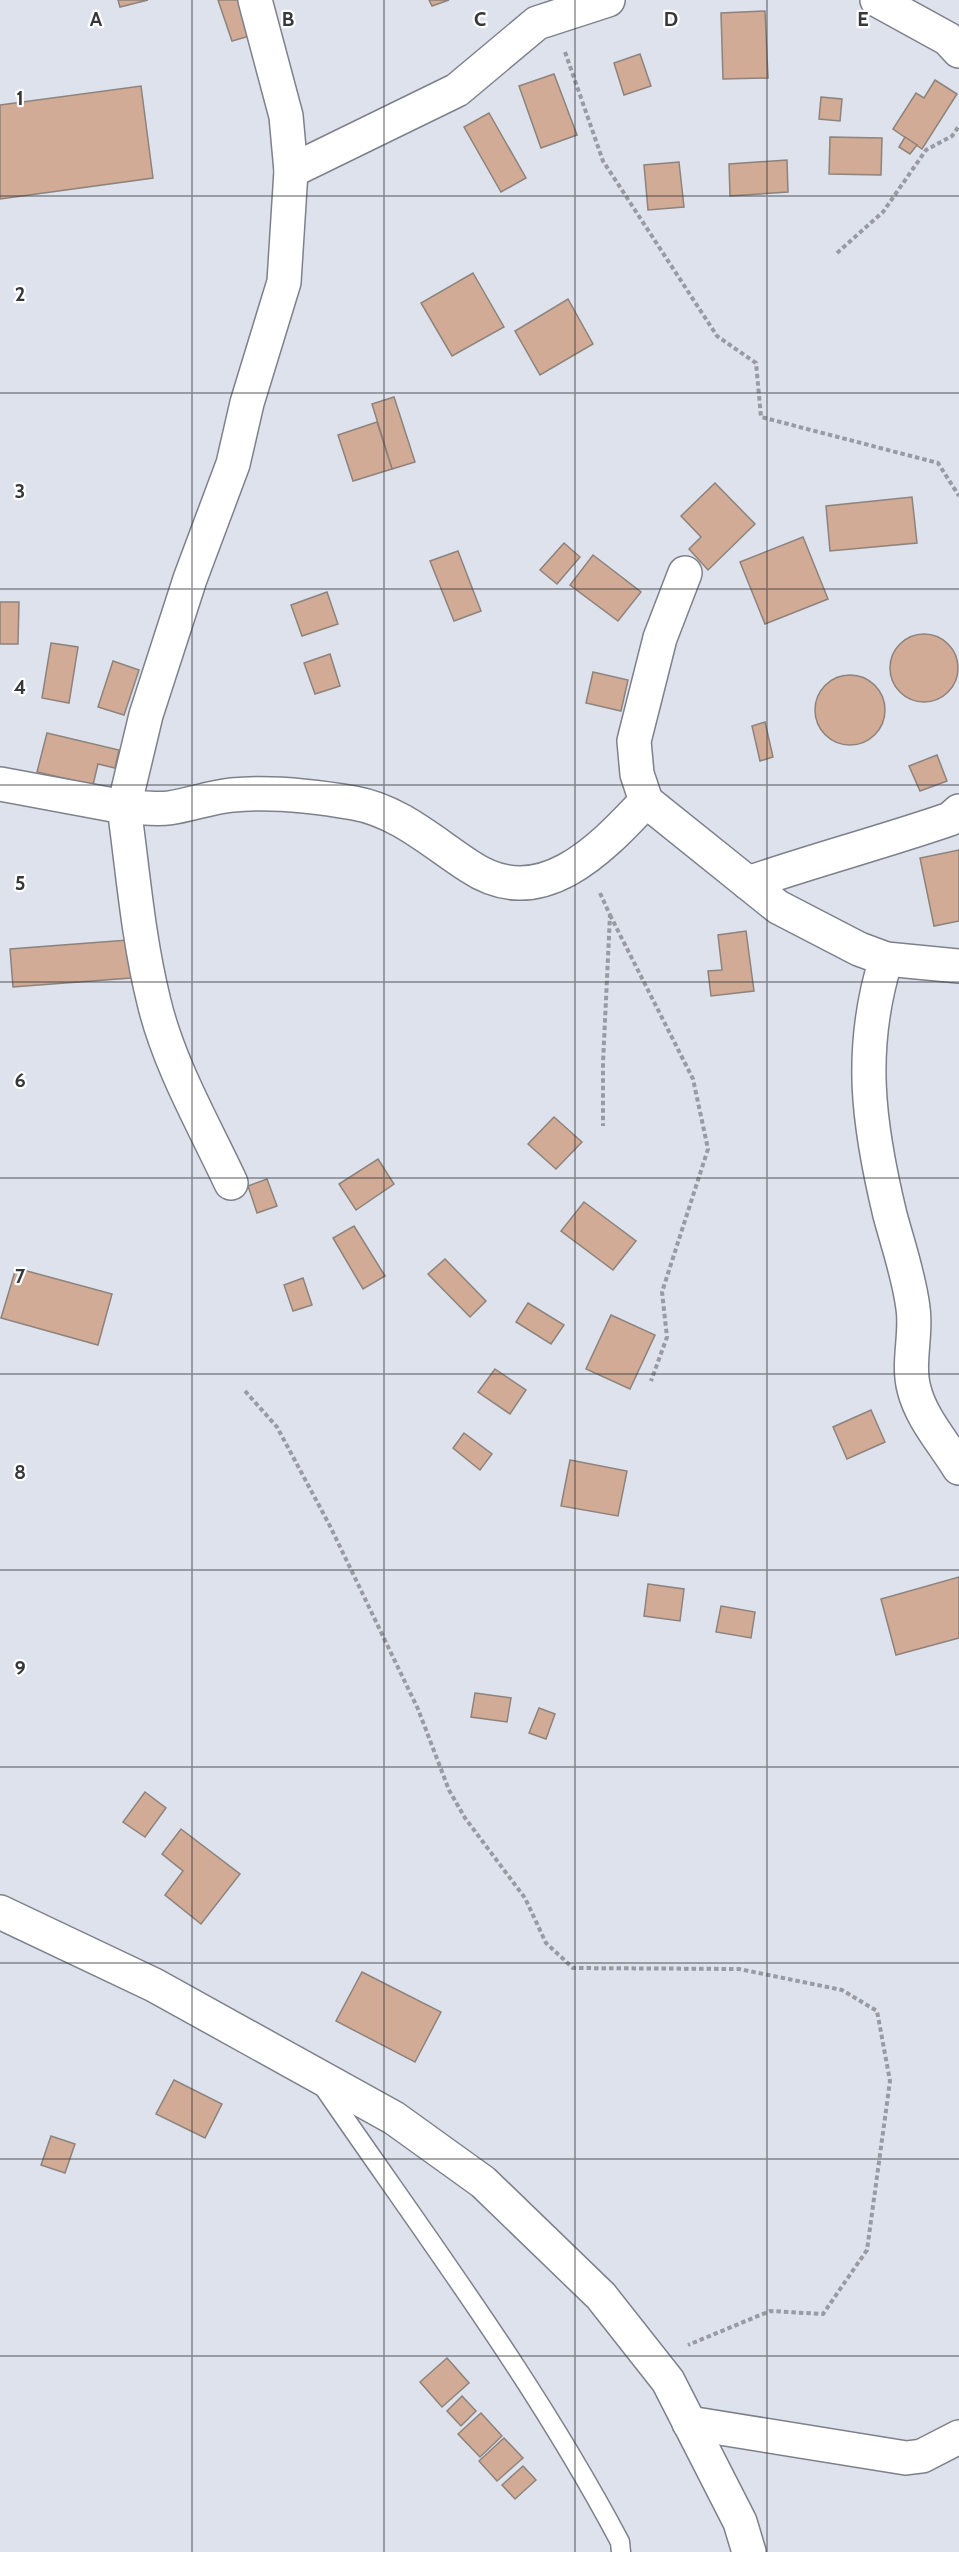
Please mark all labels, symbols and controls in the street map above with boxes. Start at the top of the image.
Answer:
text: A [90,7,103,31]
text: B [282,7,294,31]
text: C [474,7,486,31]
text: D [664,7,678,31]
text: E [857,7,869,31]
text: 1 [16,86,24,110]
text: 2 [15,282,25,306]
text: 3 [15,479,25,503]
text: 4 [14,675,26,699]
text: 5 [15,871,25,895]
text: 6 [14,1068,26,1092]
text: 7 [15,1264,26,1288]
text: 8 [14,1460,26,1484]
text: 9 [14,1656,26,1680]

